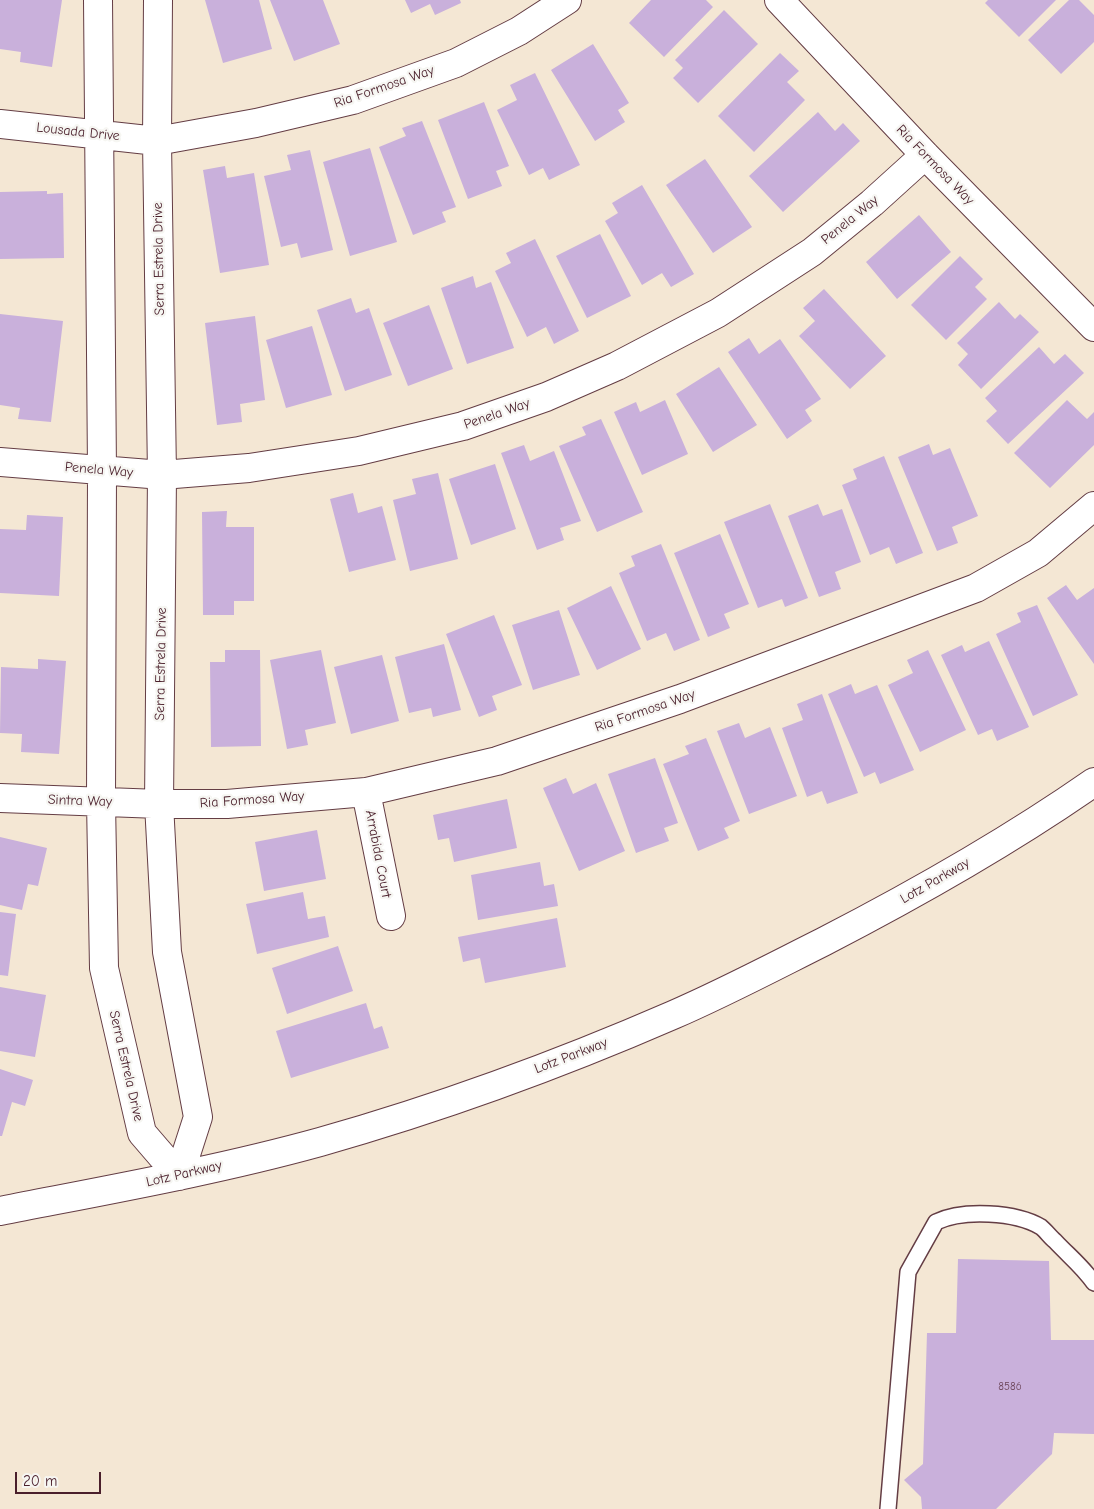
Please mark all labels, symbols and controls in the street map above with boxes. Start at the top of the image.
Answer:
street label: Ria Formosa Way [332,62,436,112]
street label: Lousada Drive [35,119,121,145]
street label: Ria Formosa Way [893,121,977,209]
street label: Penela Way [818,192,882,248]
street label: Serra Estrela Drive [150,202,168,316]
street label: Penela Way [462,395,532,433]
street label: Penela Way [64,459,134,481]
street label: Serra Estrela Drive [152,607,170,721]
street label: Ria Formosa Way [593,686,697,736]
street label: Ria Formosa Way [199,788,305,812]
street label: Sintra Way [47,791,113,811]
street label: Arrabida Court [361,809,395,899]
street label: Lotz Parkway [897,854,973,908]
street label: Serra Estrela Drive [105,1009,147,1123]
street label: Lotz Parkway [532,1034,610,1078]
street label: Lotz Parkway [144,1157,224,1191]
house number: 8586 [998,1380,1022,1394]
scale bar [18,1462,104,1494]
text: 20 m [23,1472,57,1490]

